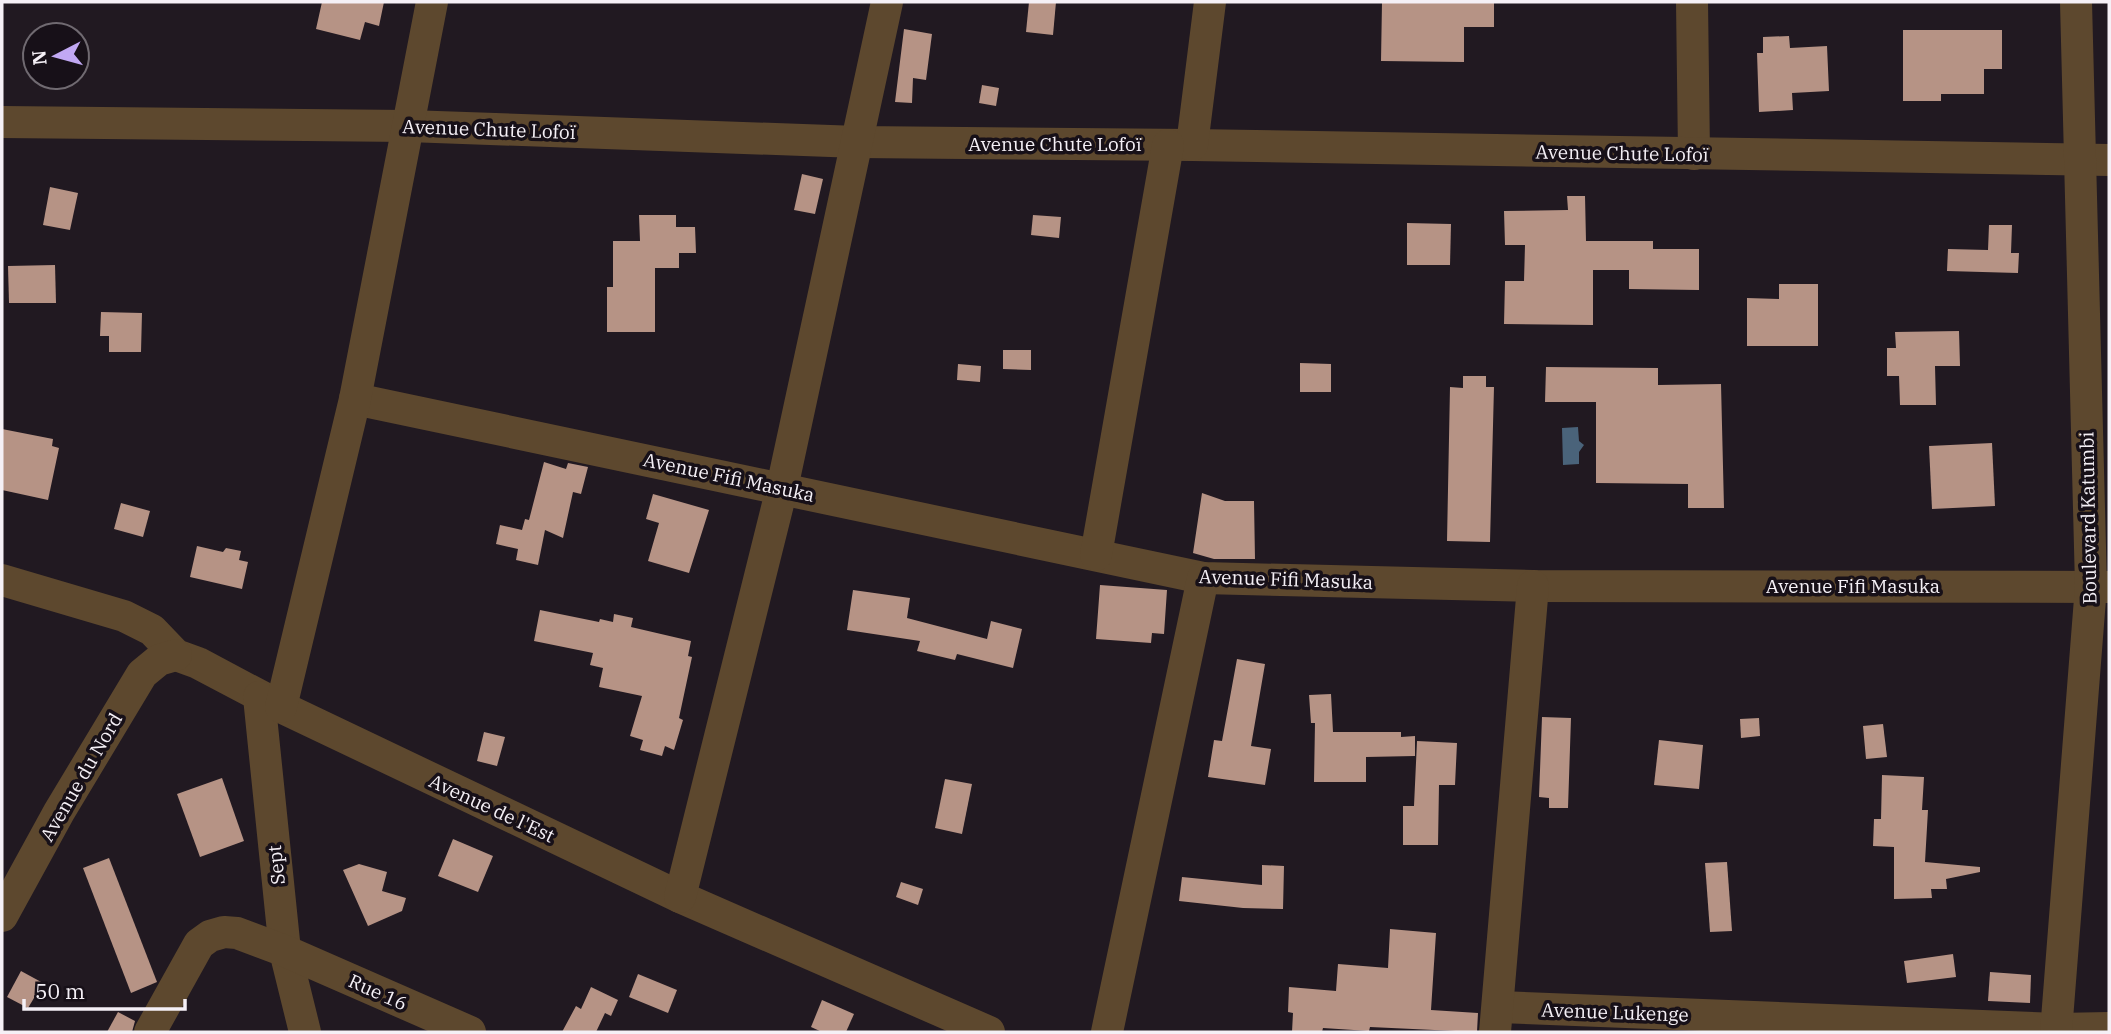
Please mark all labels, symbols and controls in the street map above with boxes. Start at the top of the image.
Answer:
north arrow [21,21,91,91]
text: N [26,49,52,67]
street label: Avenue Chute Lofoï [402,114,576,144]
street label: Avenue Chute Lofoï [968,132,1142,156]
street label: Avenue Chute Lofoï [1535,139,1709,167]
street label: Boulevard Katumbi [2074,431,2102,605]
street label: Avenue Fifi Masuka [641,447,817,507]
street label: Avenue Fifi Masuka [1198,564,1374,594]
street label: Avenue Fifi Masuka [1766,574,1940,598]
street label: Avenue du Nord [35,709,127,845]
street label: Avenue de l'Est [425,768,559,848]
street label: Sept [262,844,290,886]
scale bar [24,968,186,1012]
street label: Rue 16 [345,968,411,1016]
text: 50 m [35,977,85,1005]
street label: Avenue Lukenge [1541,997,1689,1027]

